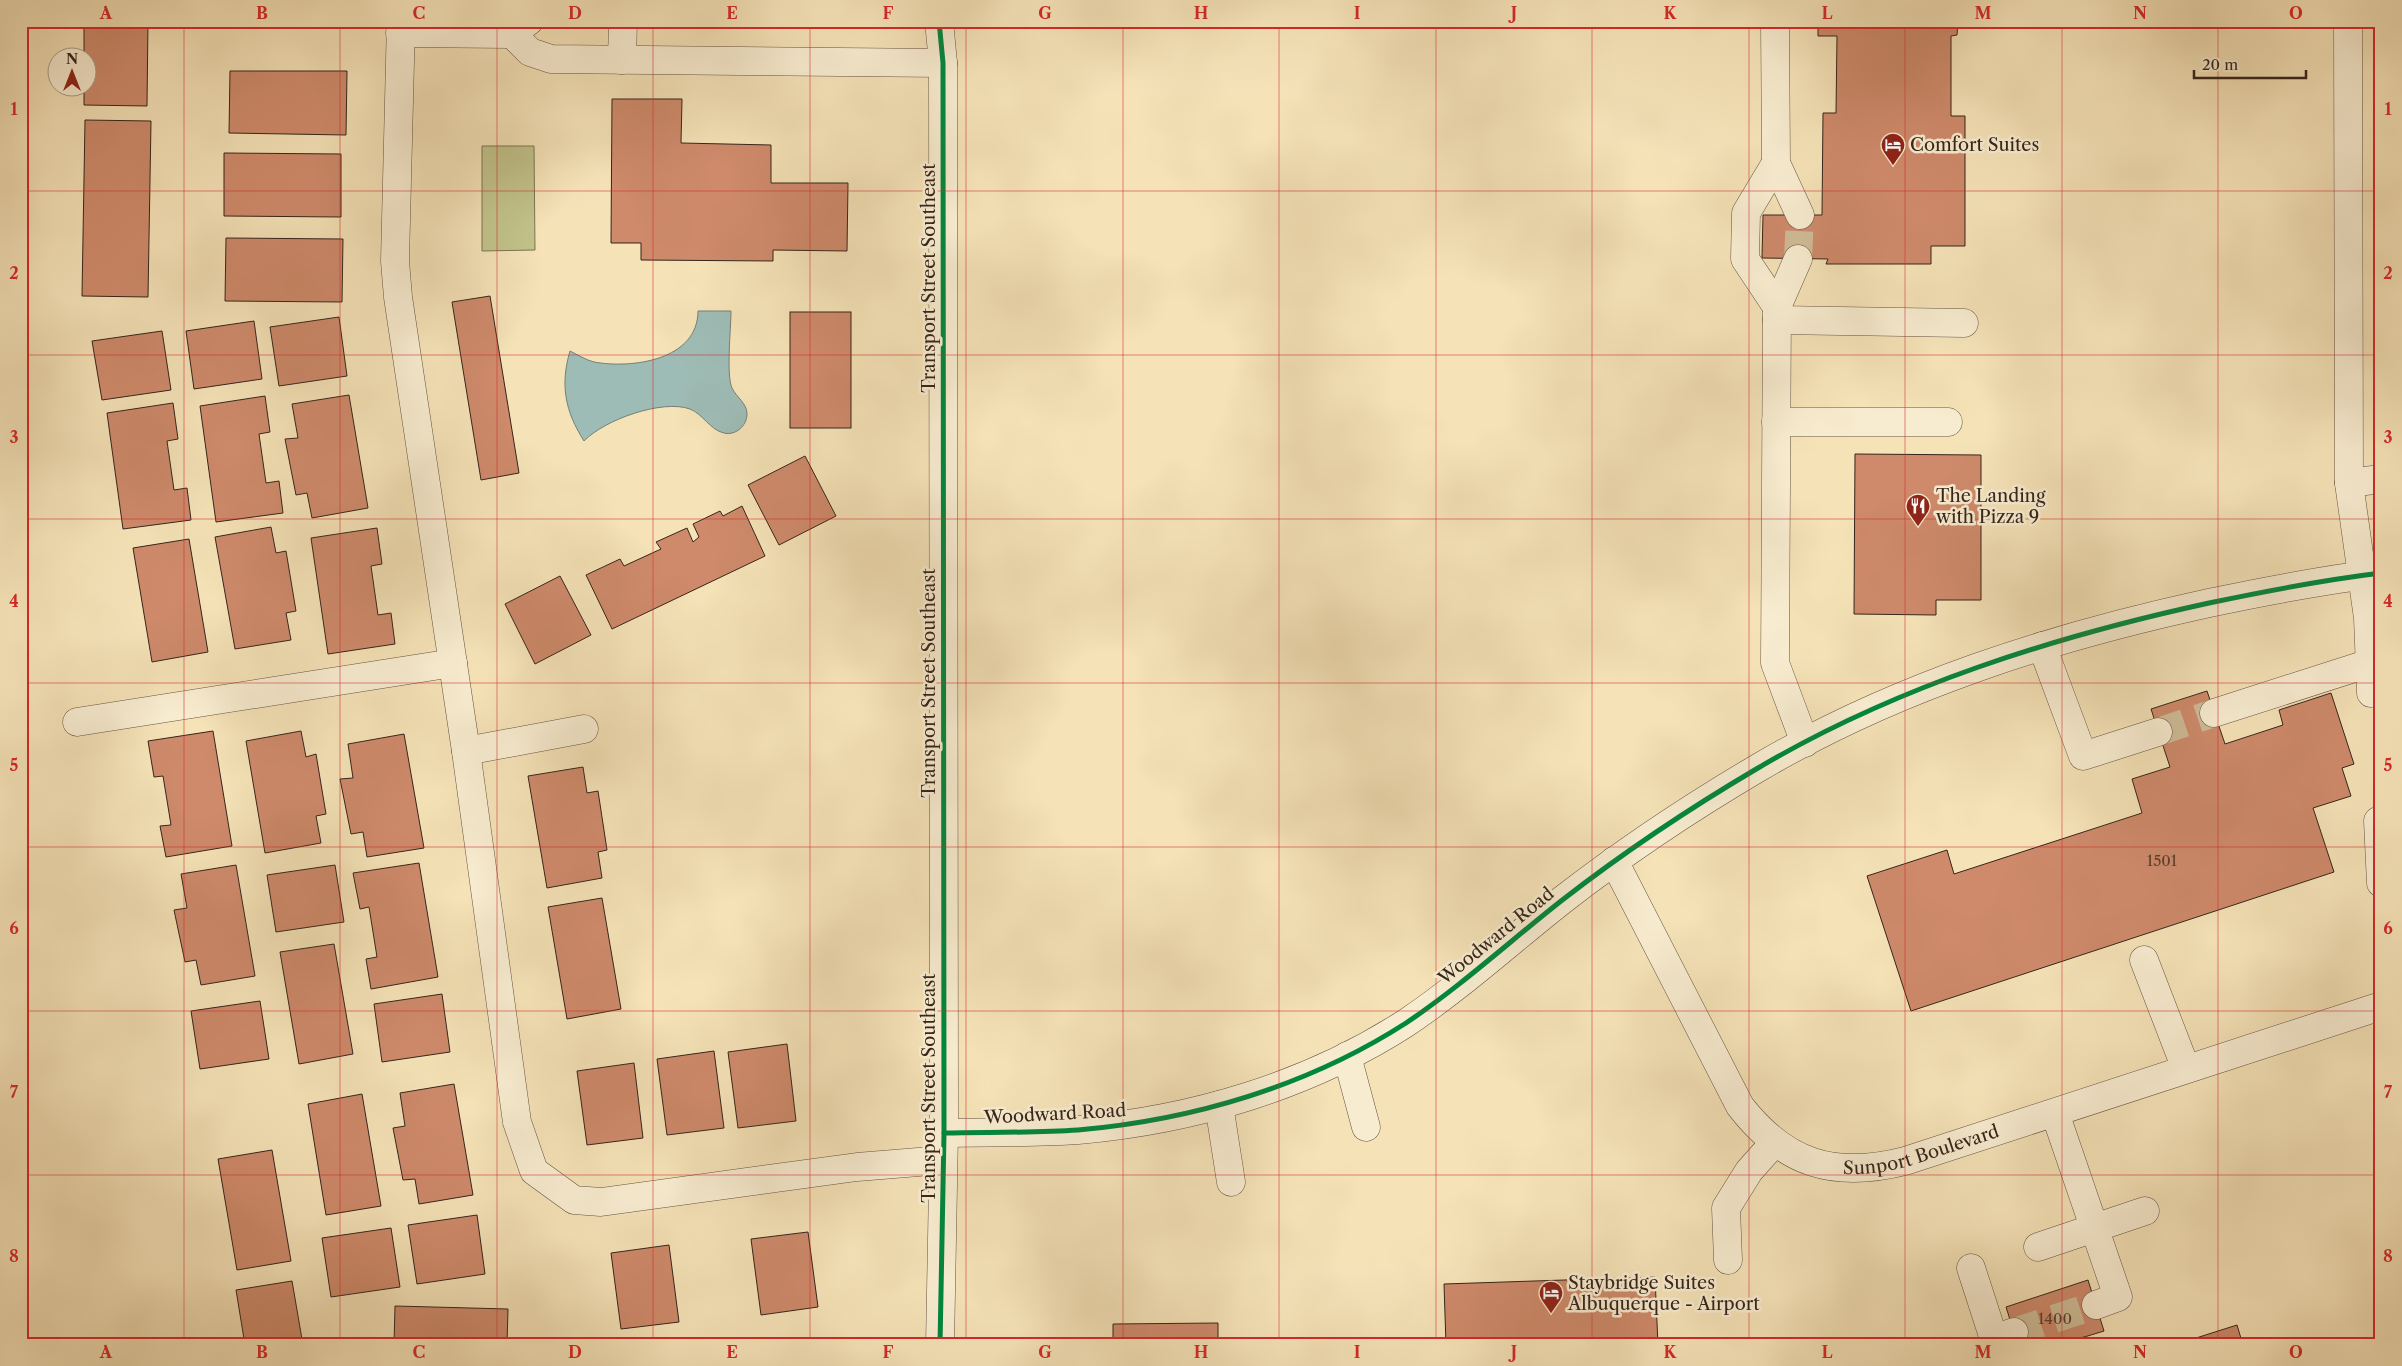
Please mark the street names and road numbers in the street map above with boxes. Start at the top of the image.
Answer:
street label: Transport Street Southeast [918,163,940,393]
street label: Transport Street Southeast [918,568,940,798]
street label: Woodward Road [1433,883,1558,990]
street label: Transport Street Southeast [918,973,940,1203]
street label: Woodward Road [982,1099,1127,1129]
street label: Sunport Boulevard [1843,1120,2002,1179]

